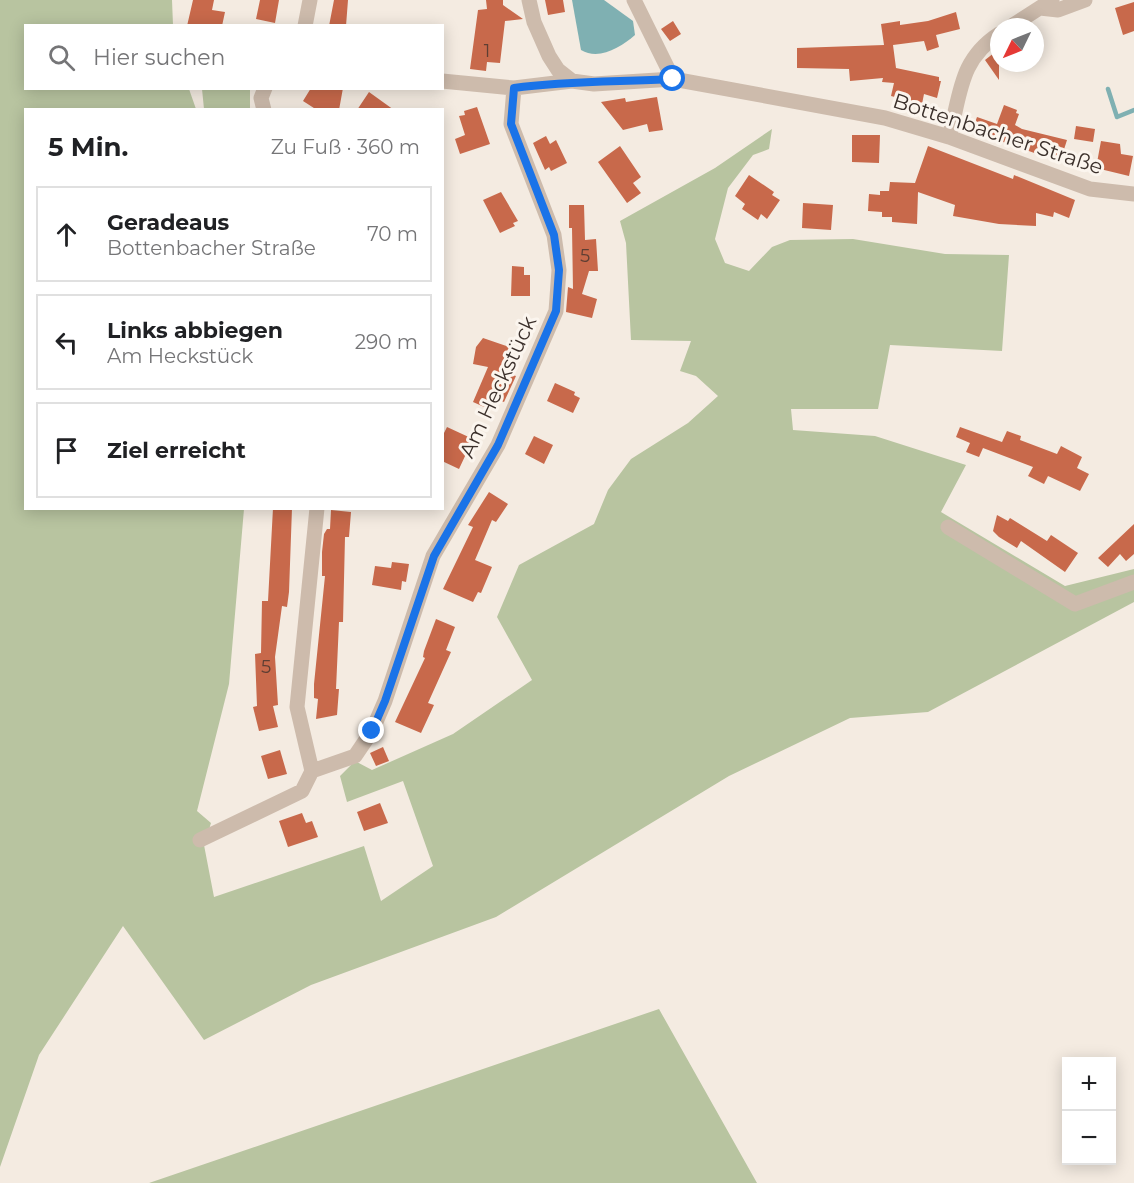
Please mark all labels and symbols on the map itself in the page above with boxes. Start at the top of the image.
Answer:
north arrow [990,18,1044,72]
house number: 1 [484,40,490,62]
route start [659,65,685,91]
street label: Bottenbacher Straße [890,88,1106,179]
house number: 5 [580,245,590,267]
street label: Am Heckstück [454,312,542,462]
house number: 5 [261,656,271,678]
route end [358,717,384,743]

